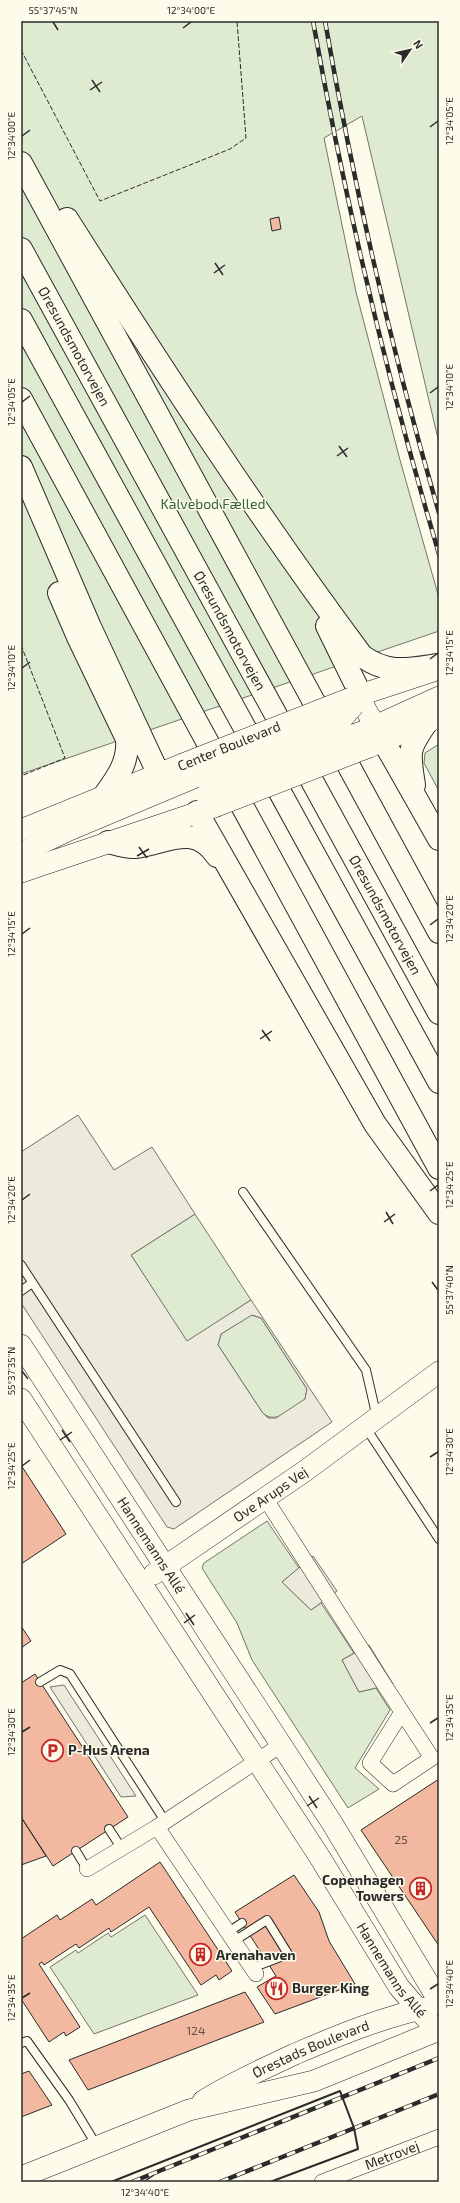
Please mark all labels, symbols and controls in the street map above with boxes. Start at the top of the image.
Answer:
text: 55°37'45"N [28,4,78,16]
text: 12°34'00"E [167,4,215,16]
north arrow [390,30,430,70]
text: N [411,37,426,51]
text: 12°34'05"E [443,97,455,145]
text: 12°34'00"E [5,112,17,160]
street label: Øresundsmotorvejen [35,283,114,409]
text: 12°34'10"E [443,364,455,410]
text: 12°34'05"E [5,378,17,426]
park label: Kalvebod Fælled [160,495,266,512]
street label: Øresundsmotorvejen [191,568,270,693]
text: 12°34'15"E [443,630,455,676]
text: 12°34'10"E [5,645,17,691]
street label: Center Boulevard [175,717,283,774]
street label: Øresundsmotorvejen [346,852,425,977]
text: 12°34'20"E [443,895,455,943]
text: 12°34'15"E [5,911,17,957]
text: 12°34'25"E [443,1161,455,1209]
text: 12°34'20"E [5,1176,17,1224]
text: 55°37'40"N [443,1265,455,1315]
text: 55°37'35"N [5,1347,17,1395]
text: 12°34'30"E [443,1428,455,1476]
text: 12°34'25"E [5,1442,17,1490]
street label: Ove Arups Vej [230,1463,311,1526]
street label: Hannemanns Allé [114,1494,189,1596]
text: 12°34'35"E [443,1694,455,1742]
text: 12°34'30"E [5,1708,17,1756]
parking icon: P-Hus Arena [40,1737,66,1763]
place label: P-Hus Arena [68,1741,150,1758]
house number: 25 [394,1832,408,1846]
place label: Copenhagen Towers [322,1871,404,1904]
building icon: Copenhagen Towers [407,1875,433,1901]
street label: Hannemanns Allé [354,1919,430,2021]
building icon: Arenahaven [188,1942,214,1968]
place label: Arenahaven [216,1946,296,1963]
text: 12°34'40"E [443,1960,455,2008]
text: 12°34'35"E [5,1974,17,2022]
restaurant icon: Burger King [263,1975,289,2001]
place label: Burger King [292,1979,369,1996]
street label: Ørestads Boulevard [249,2016,371,2081]
house number: 124 [187,2023,205,2037]
street label: Metrovej [362,2136,421,2173]
text: 12°34'40"E [121,2186,169,2198]

